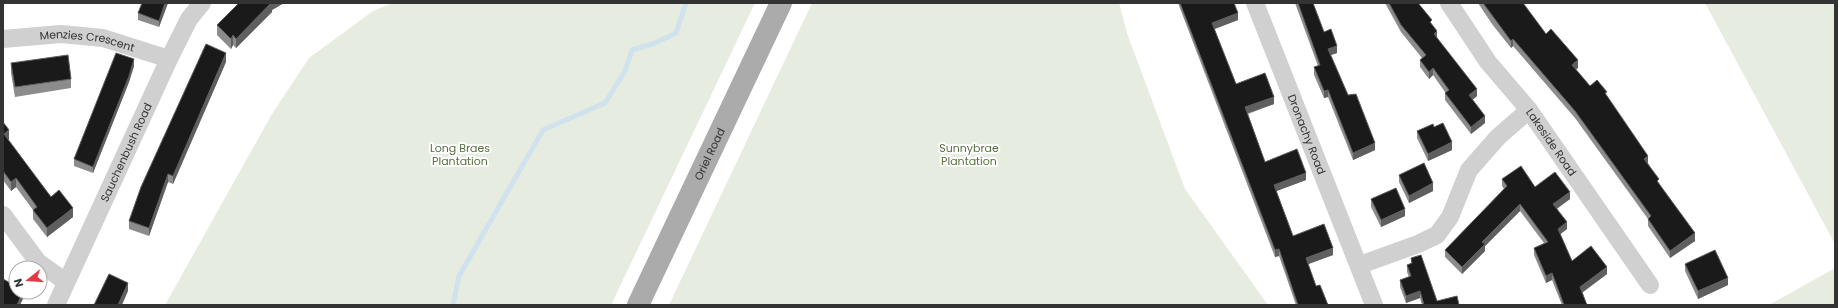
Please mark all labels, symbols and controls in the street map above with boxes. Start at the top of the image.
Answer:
street label: Menzies Crescent [39,26,137,56]
street label: Dronachy Road [1284,92,1330,177]
street label: Sauchenbush Road [96,100,156,204]
street label: Lakeside Road [1522,105,1580,179]
street label: Oriel Road [690,125,729,183]
park label: Long Braes Plantation [430,140,490,169]
park label: Sunnybrae Plantation [939,140,999,169]
north arrow [8,260,48,300]
text: N [10,277,27,289]

